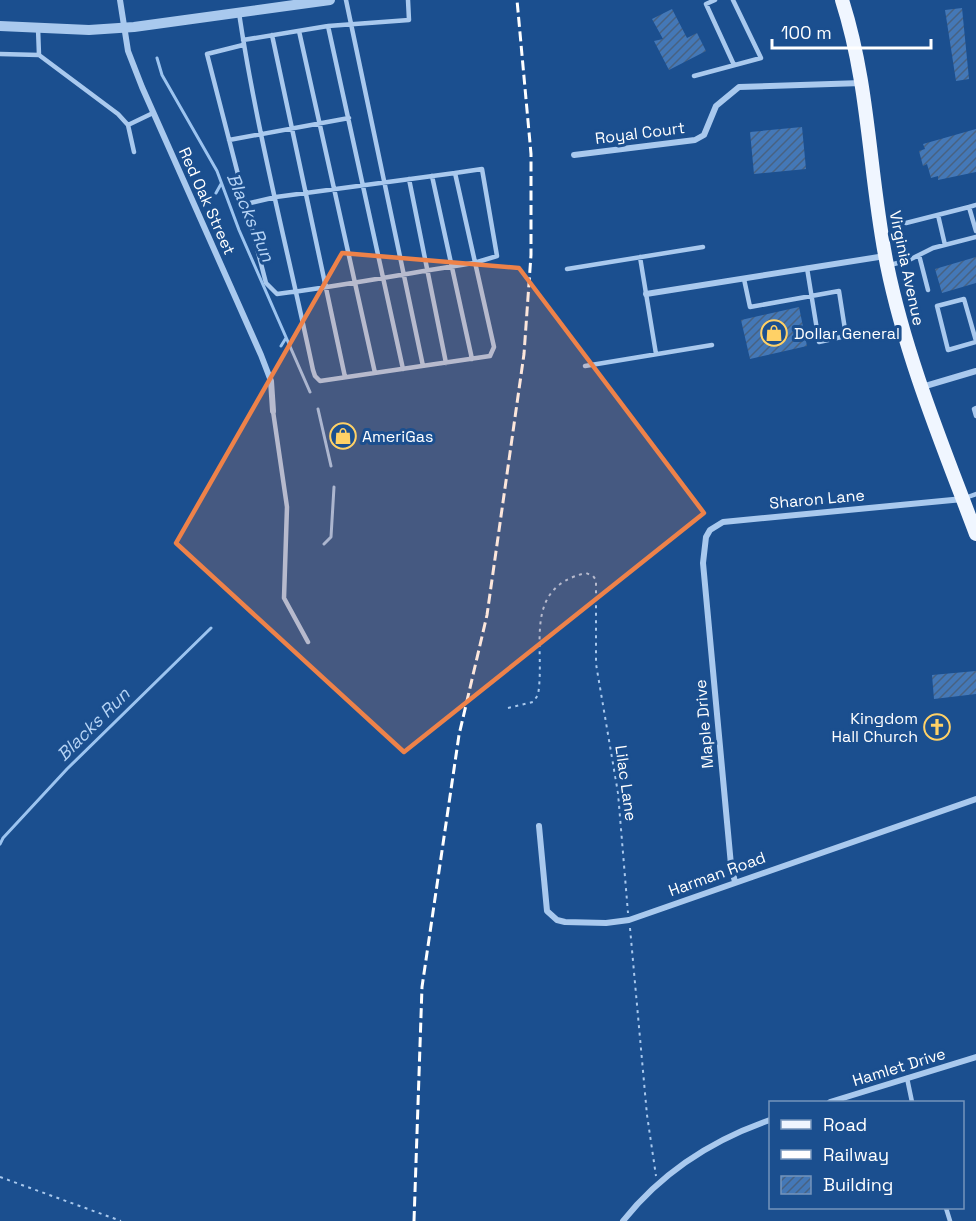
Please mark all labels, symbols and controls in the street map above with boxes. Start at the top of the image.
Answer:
scale bar [772,12,931,50]
text: 100 m [781,21,832,44]
street label: Royal Court [594,117,686,149]
street label: Red Oak Street [174,144,240,258]
water label: Blacks Run [222,169,280,266]
street label: Virginia Avenue [885,209,929,327]
shop icon: Dollar General [759,318,789,348]
place label: Dollar General [794,323,900,344]
shop icon: AmeriGas [328,421,358,451]
place label: AmeriGas [362,426,433,447]
street label: Sharon Lane [768,484,866,514]
street label: Maple Drive [690,679,718,769]
water label: Blacks Run [52,682,135,765]
place label: Kingdom Hall Church [831,708,918,747]
church icon: Kingdom Hall Church [922,712,952,742]
street label: Lilac Lane [610,744,642,822]
street label: Harman Road [666,847,768,901]
street label: Hamlet Drive [850,1043,948,1091]
legend [769,1101,964,1209]
text: Road [823,1113,867,1136]
text: Railway [823,1143,889,1166]
text: Building [823,1173,893,1196]

